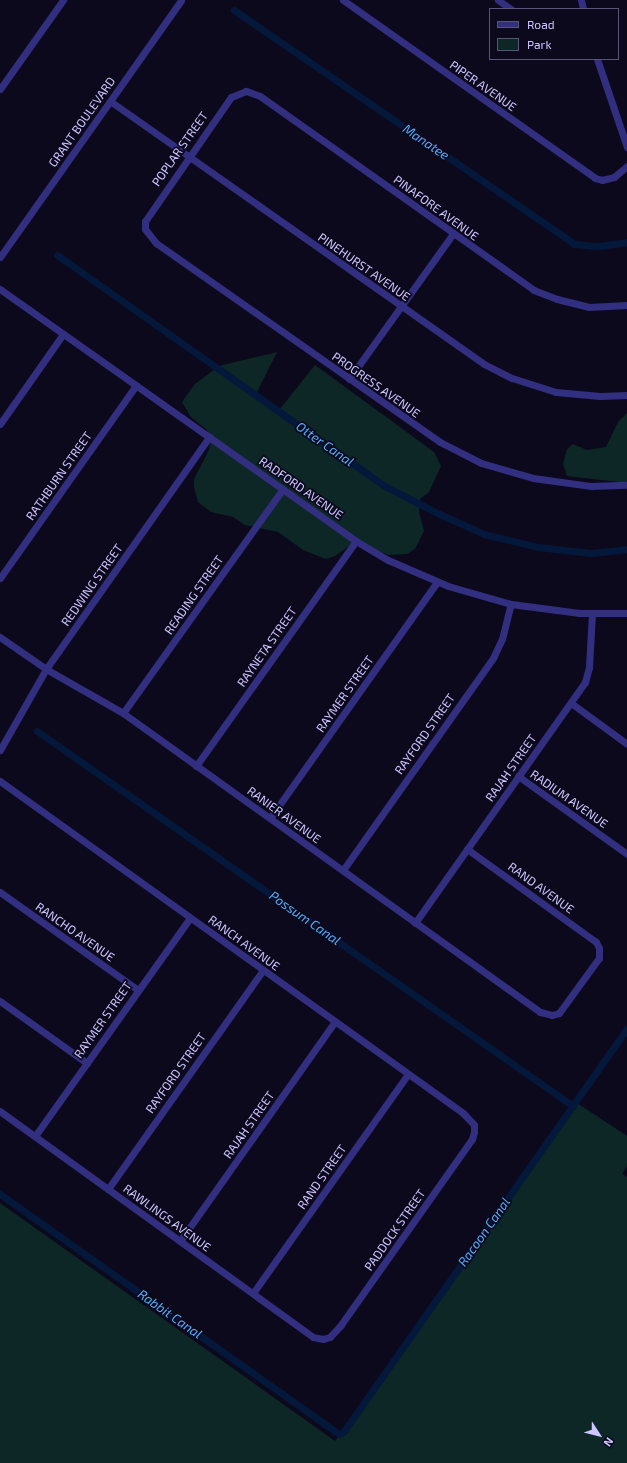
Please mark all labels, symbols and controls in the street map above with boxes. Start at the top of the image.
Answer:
legend [489,8,619,60]
text: Road [527,17,555,31]
text: Park [527,37,552,51]
street label: PIPER AVENUE [447,58,519,114]
street label: GRANT BOULEVARD [46,74,118,170]
street label: POPLAR STREET [149,109,211,189]
water label: Manatee [400,121,452,163]
street label: PINAFORE AVENUE [391,172,481,244]
street label: PINEHURST AVENUE [315,230,413,304]
street label: PROGRESS AVENUE [329,349,423,421]
water label: Otter Canal [293,418,357,470]
street label: RATHBURN STREET [23,429,95,523]
street label: RADFORD AVENUE [256,454,346,522]
street label: REDWING STREET [58,541,126,629]
street label: READING STREET [161,553,227,637]
street label: RAYNETA STREET [234,604,300,690]
street label: RAYMER STREET [313,653,377,735]
street label: RAYFORD STREET [392,691,458,777]
street label: RAJAH STREET [483,732,539,804]
street label: RADIUM AVENUE [527,767,611,831]
street label: RANIER AVENUE [244,783,324,847]
street label: RAND AVENUE [505,859,577,917]
water label: Possum Canal [266,888,344,948]
street label: RANCHO AVENUE [33,899,117,965]
street label: RANCH AVENUE [205,912,283,974]
street label: RAYMER STREET [71,979,135,1061]
street label: RAYFORD STREET [143,1030,209,1116]
street label: RAJAH STREET [221,1089,277,1161]
street label: RAND STREET [294,1142,350,1212]
street label: RAWLINGS AVENUE [120,1181,214,1255]
street label: PADDOCK STREET [362,1186,428,1274]
water label: Racoon Canal [455,1195,513,1269]
water label: Rabbit Canal [135,1286,205,1342]
north arrow [579,1415,619,1455]
text: N [602,1435,617,1449]

